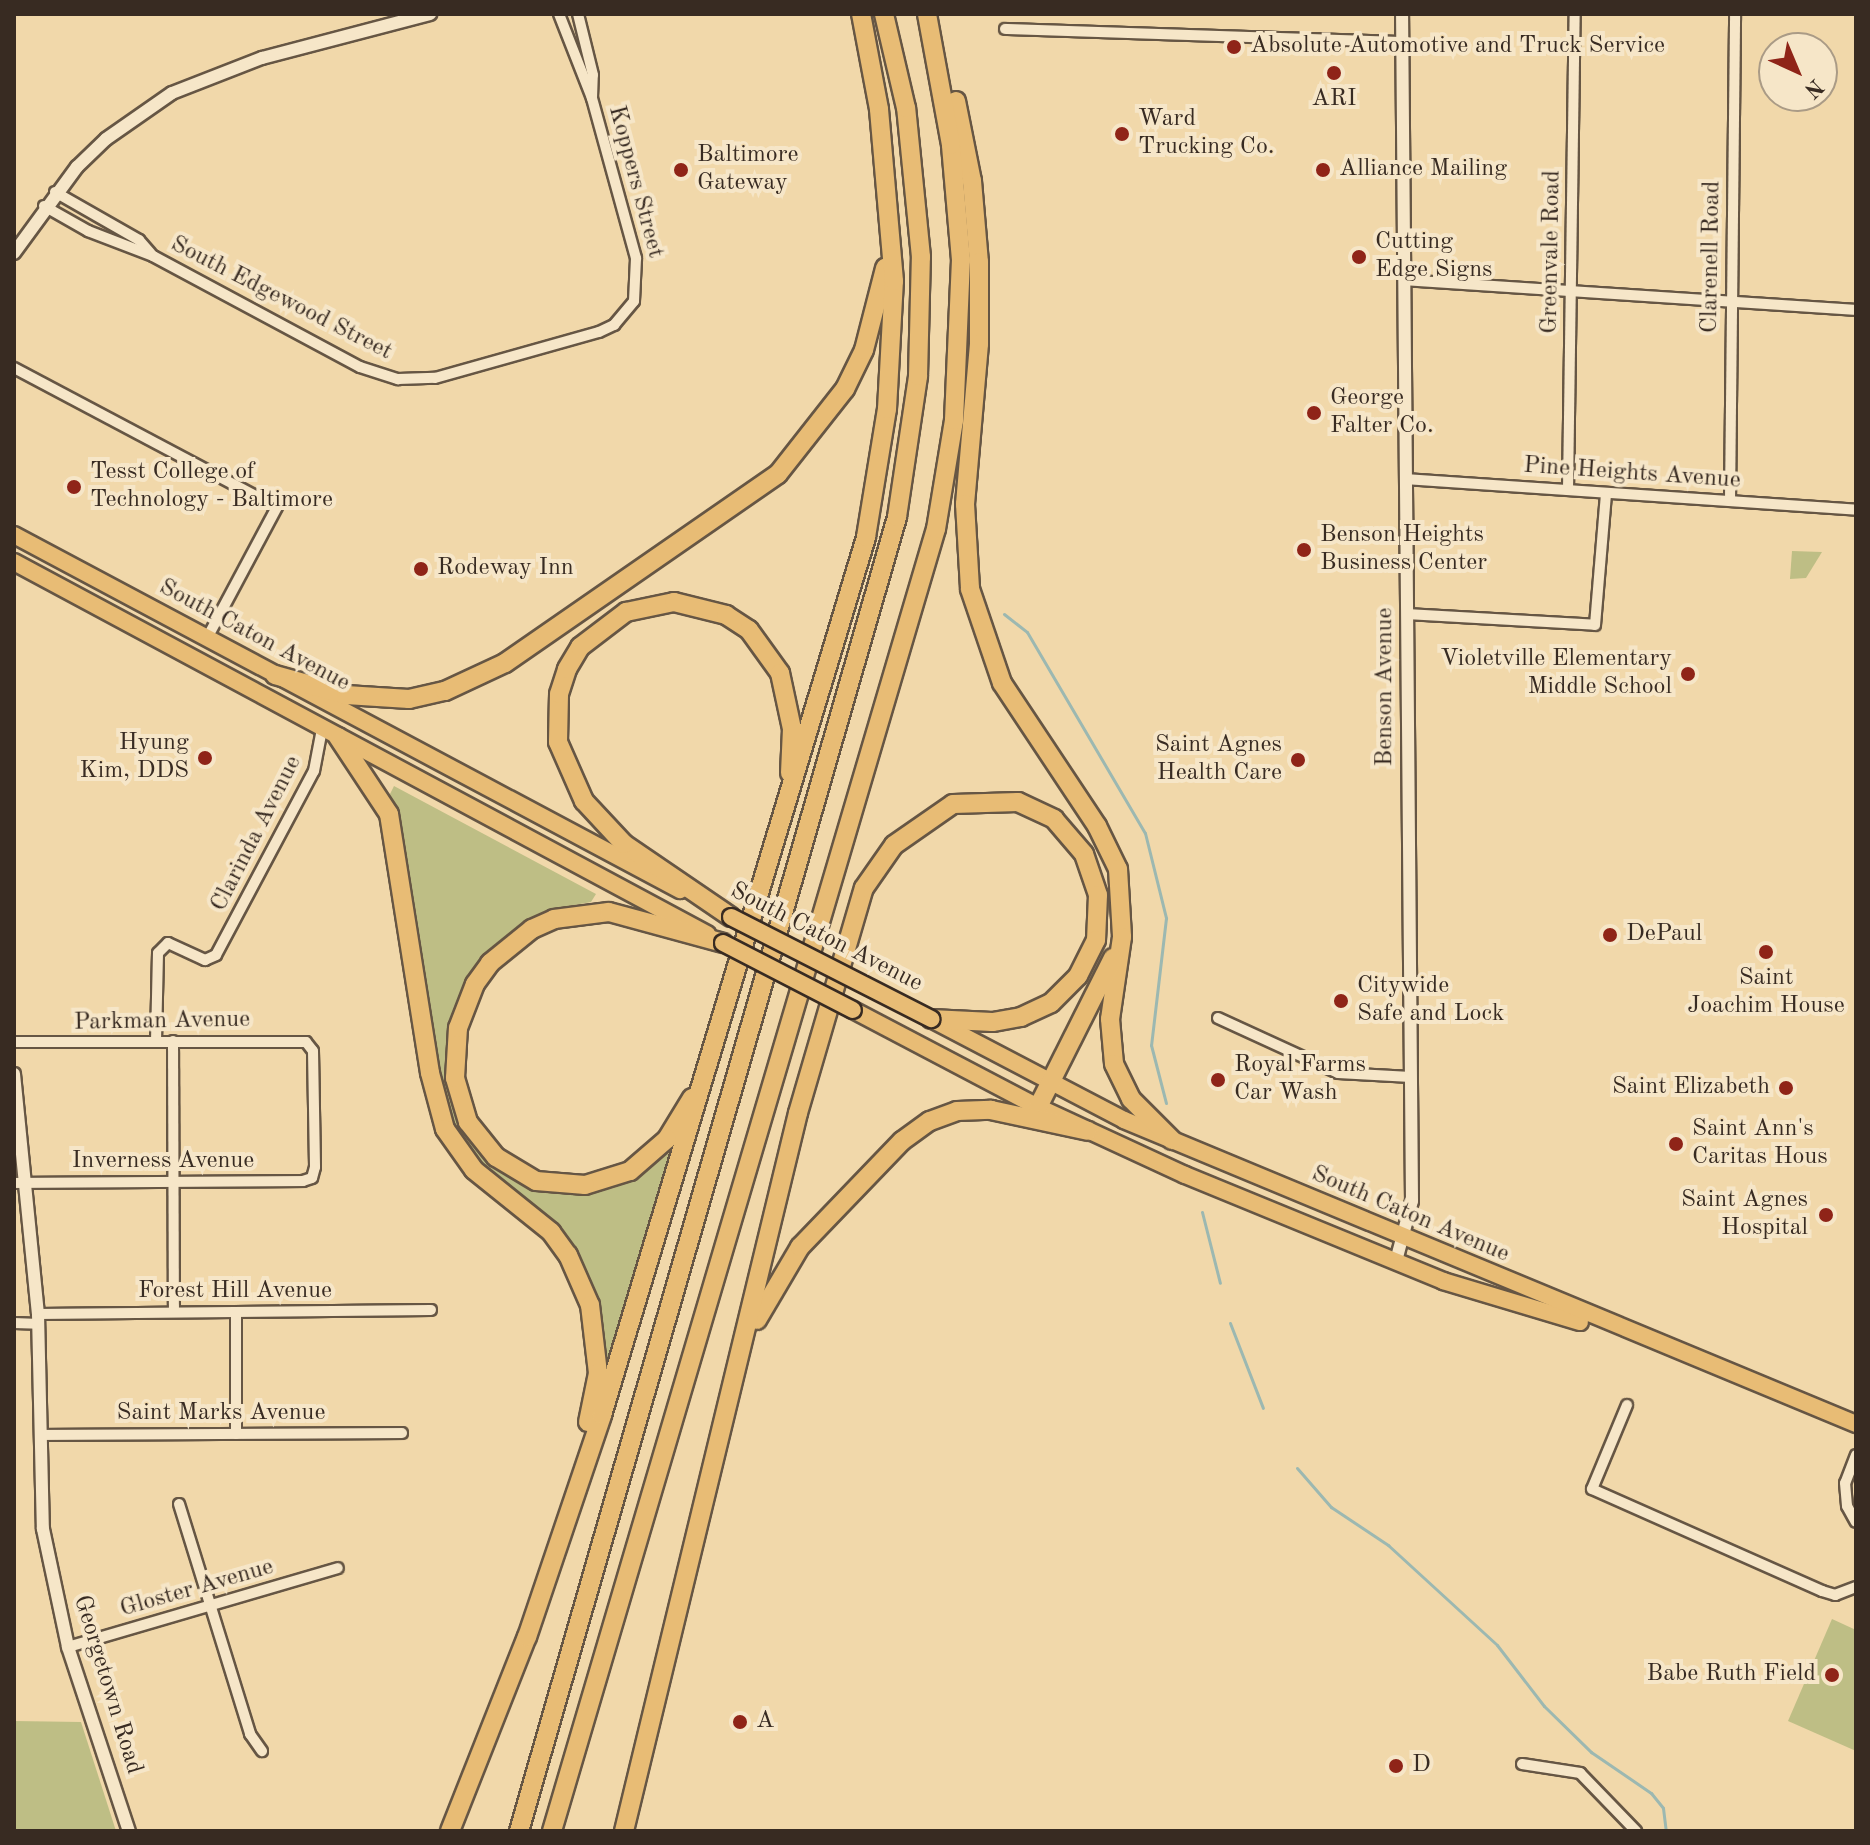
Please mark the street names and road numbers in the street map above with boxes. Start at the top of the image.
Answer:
street label: Koppers Street [601,103,669,261]
street label: Greenvale Road [1536,170,1568,334]
street label: Clarenell Road [1696,181,1728,333]
street label: South Edgewood Street [165,231,397,367]
street label: Pine Heights Avenue [1522,452,1742,496]
street label: South Caton Avenue [154,574,354,698]
street label: Benson Avenue [1372,608,1400,766]
street label: Clarinda Avenue [205,751,309,917]
street label: South Caton Avenue [725,877,927,999]
street label: Parkman Avenue [74,1006,250,1038]
street label: Inverness Avenue [72,1148,254,1176]
street label: South Caton Avenue [1307,1160,1513,1270]
street label: Forest Hill Avenue [138,1278,332,1306]
street label: Saint Marks Avenue [117,1400,325,1428]
street label: Gloster Avenue [117,1553,277,1625]
street label: Georgetown Road [66,1592,148,1778]

